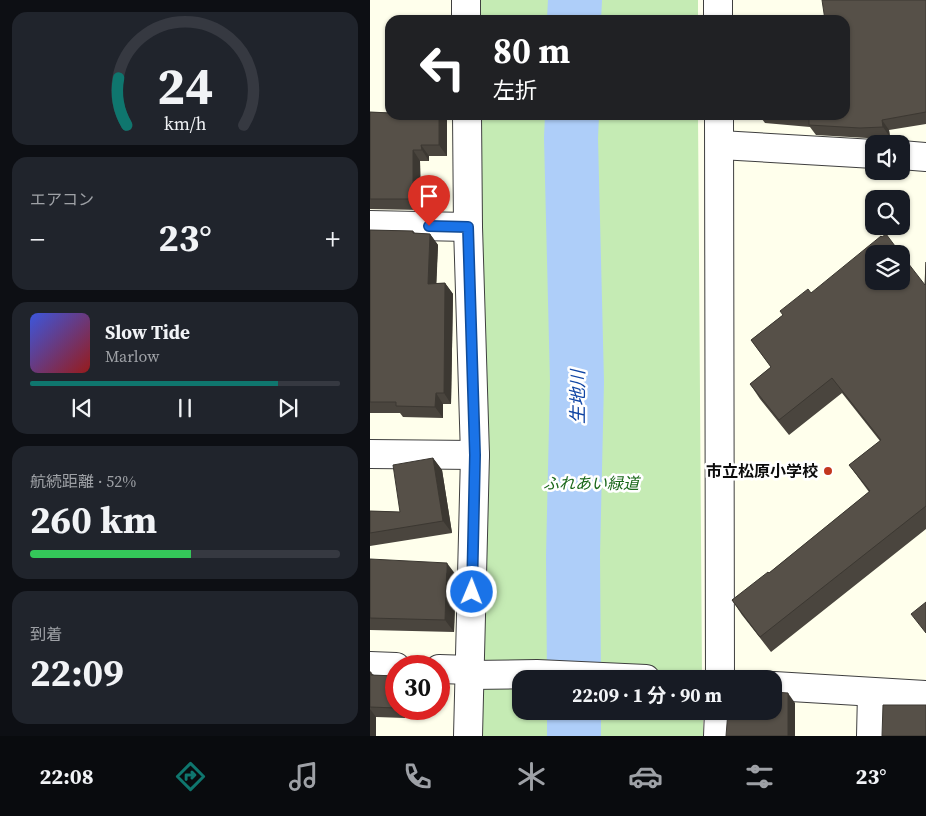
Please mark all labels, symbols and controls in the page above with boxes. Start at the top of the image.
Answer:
text: 80 m [493,27,570,75]
icon: left [410,35,475,100]
text: 24 [157,50,213,121]
text: 左折 [493,75,537,105]
text: km/h [164,111,207,136]
map controls [865,135,910,290]
button: sound [865,135,910,180]
pin [408,175,450,226]
icon: arrive [415,182,443,210]
text: エアコン [30,188,94,210]
button: search [865,190,910,235]
text: 23° [158,212,212,264]
text: − [30,220,45,258]
text: + [325,220,340,258]
button: layers [865,245,910,290]
text: Slow Tide [105,319,190,345]
text: Marlow [105,345,160,367]
water label: 生地川 [565,368,590,424]
icon: previous [68,394,96,422]
icon: pause [171,394,199,422]
icon: next [274,394,302,422]
place label: 市立松原小学校 [706,460,818,482]
marker: 市立松原小学校 [822,465,834,477]
text: 航続距離 · 52% [30,470,136,492]
park label: ふれあい緑道 [543,472,642,494]
text: 260 km [30,494,157,546]
position arrow [445,565,497,617]
text: 到着 [30,623,62,645]
text: 22:09 [30,647,124,699]
speed limit sign: 30 [385,655,450,720]
text: 22:09 · 1 分 · 90 m [572,682,722,708]
icon: directions [173,759,208,794]
icon: music [286,759,321,794]
icon: phone [400,759,435,794]
icon: climate [514,759,549,794]
icon: car [628,759,663,794]
icon: filters [742,759,777,794]
text: 22:08 [39,761,94,791]
text: 23° [856,761,887,791]

